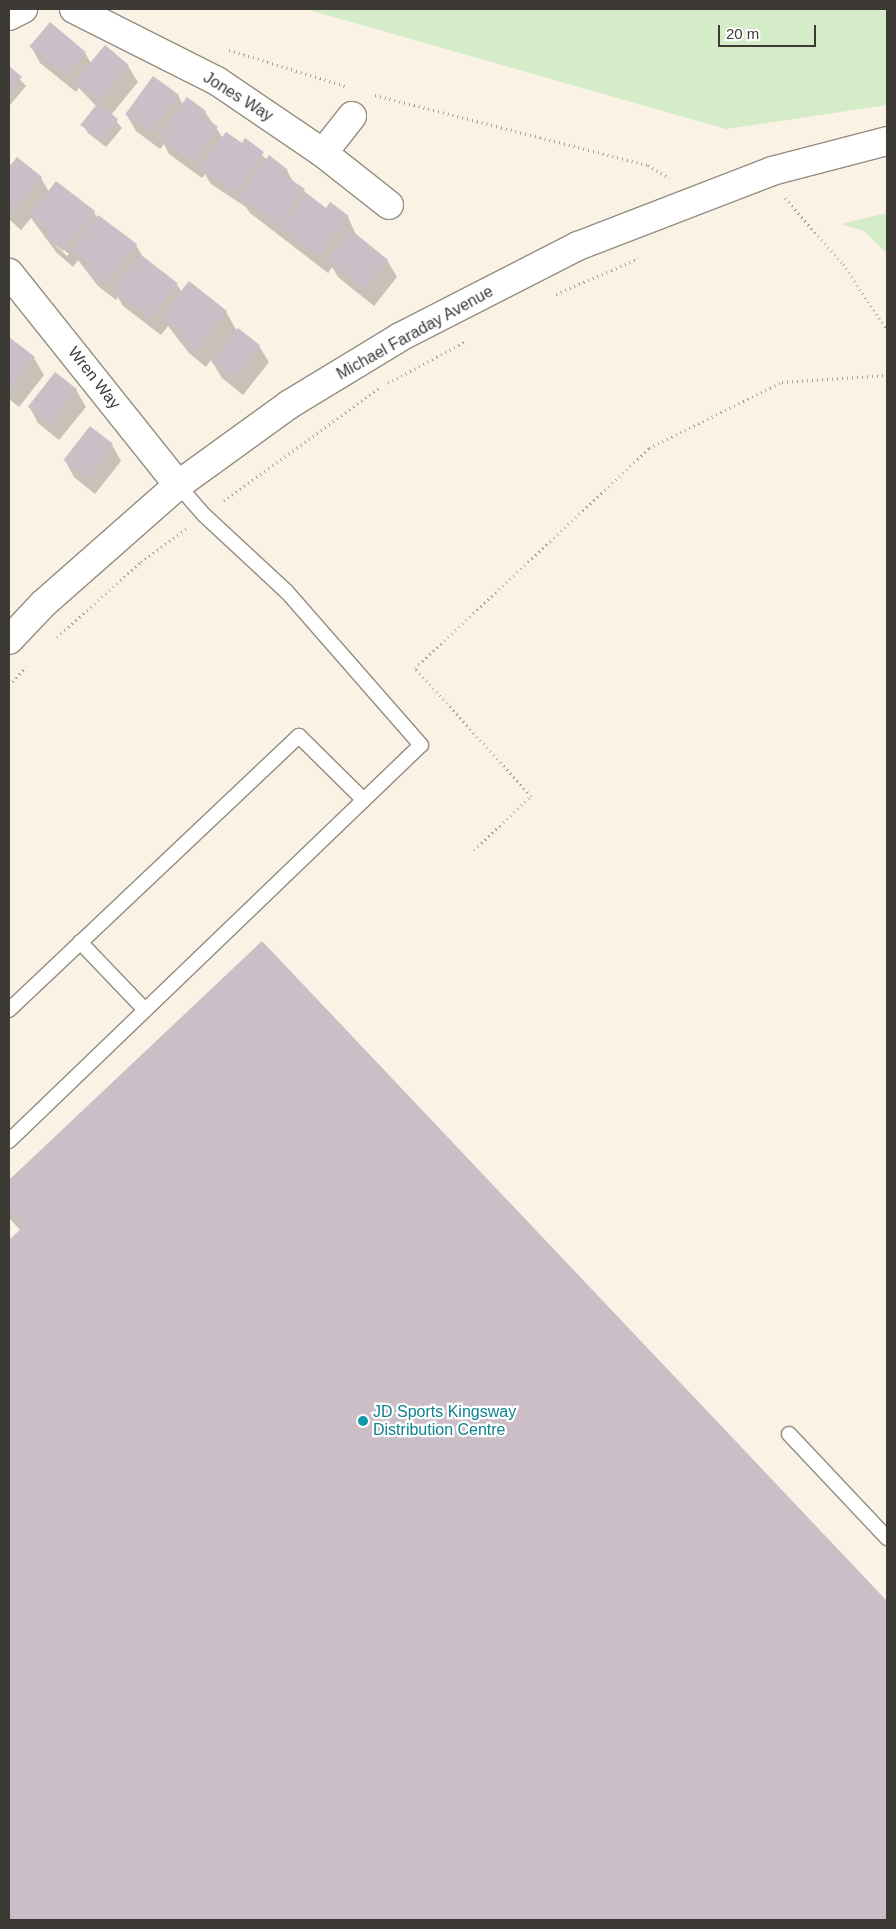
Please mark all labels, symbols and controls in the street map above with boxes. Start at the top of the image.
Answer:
scale bar [721,15,818,47]
text: 20 m [726,25,759,42]
street label: Jones Way [200,68,276,126]
street label: Michael Faraday Avenue [333,282,497,384]
street label: Wren Way [64,343,124,413]
place label: JD Sports Kingsway Distribution Centre [373,1402,516,1440]
marker: JD Sports Kingsway Distribution Centre [357,1415,369,1427]

